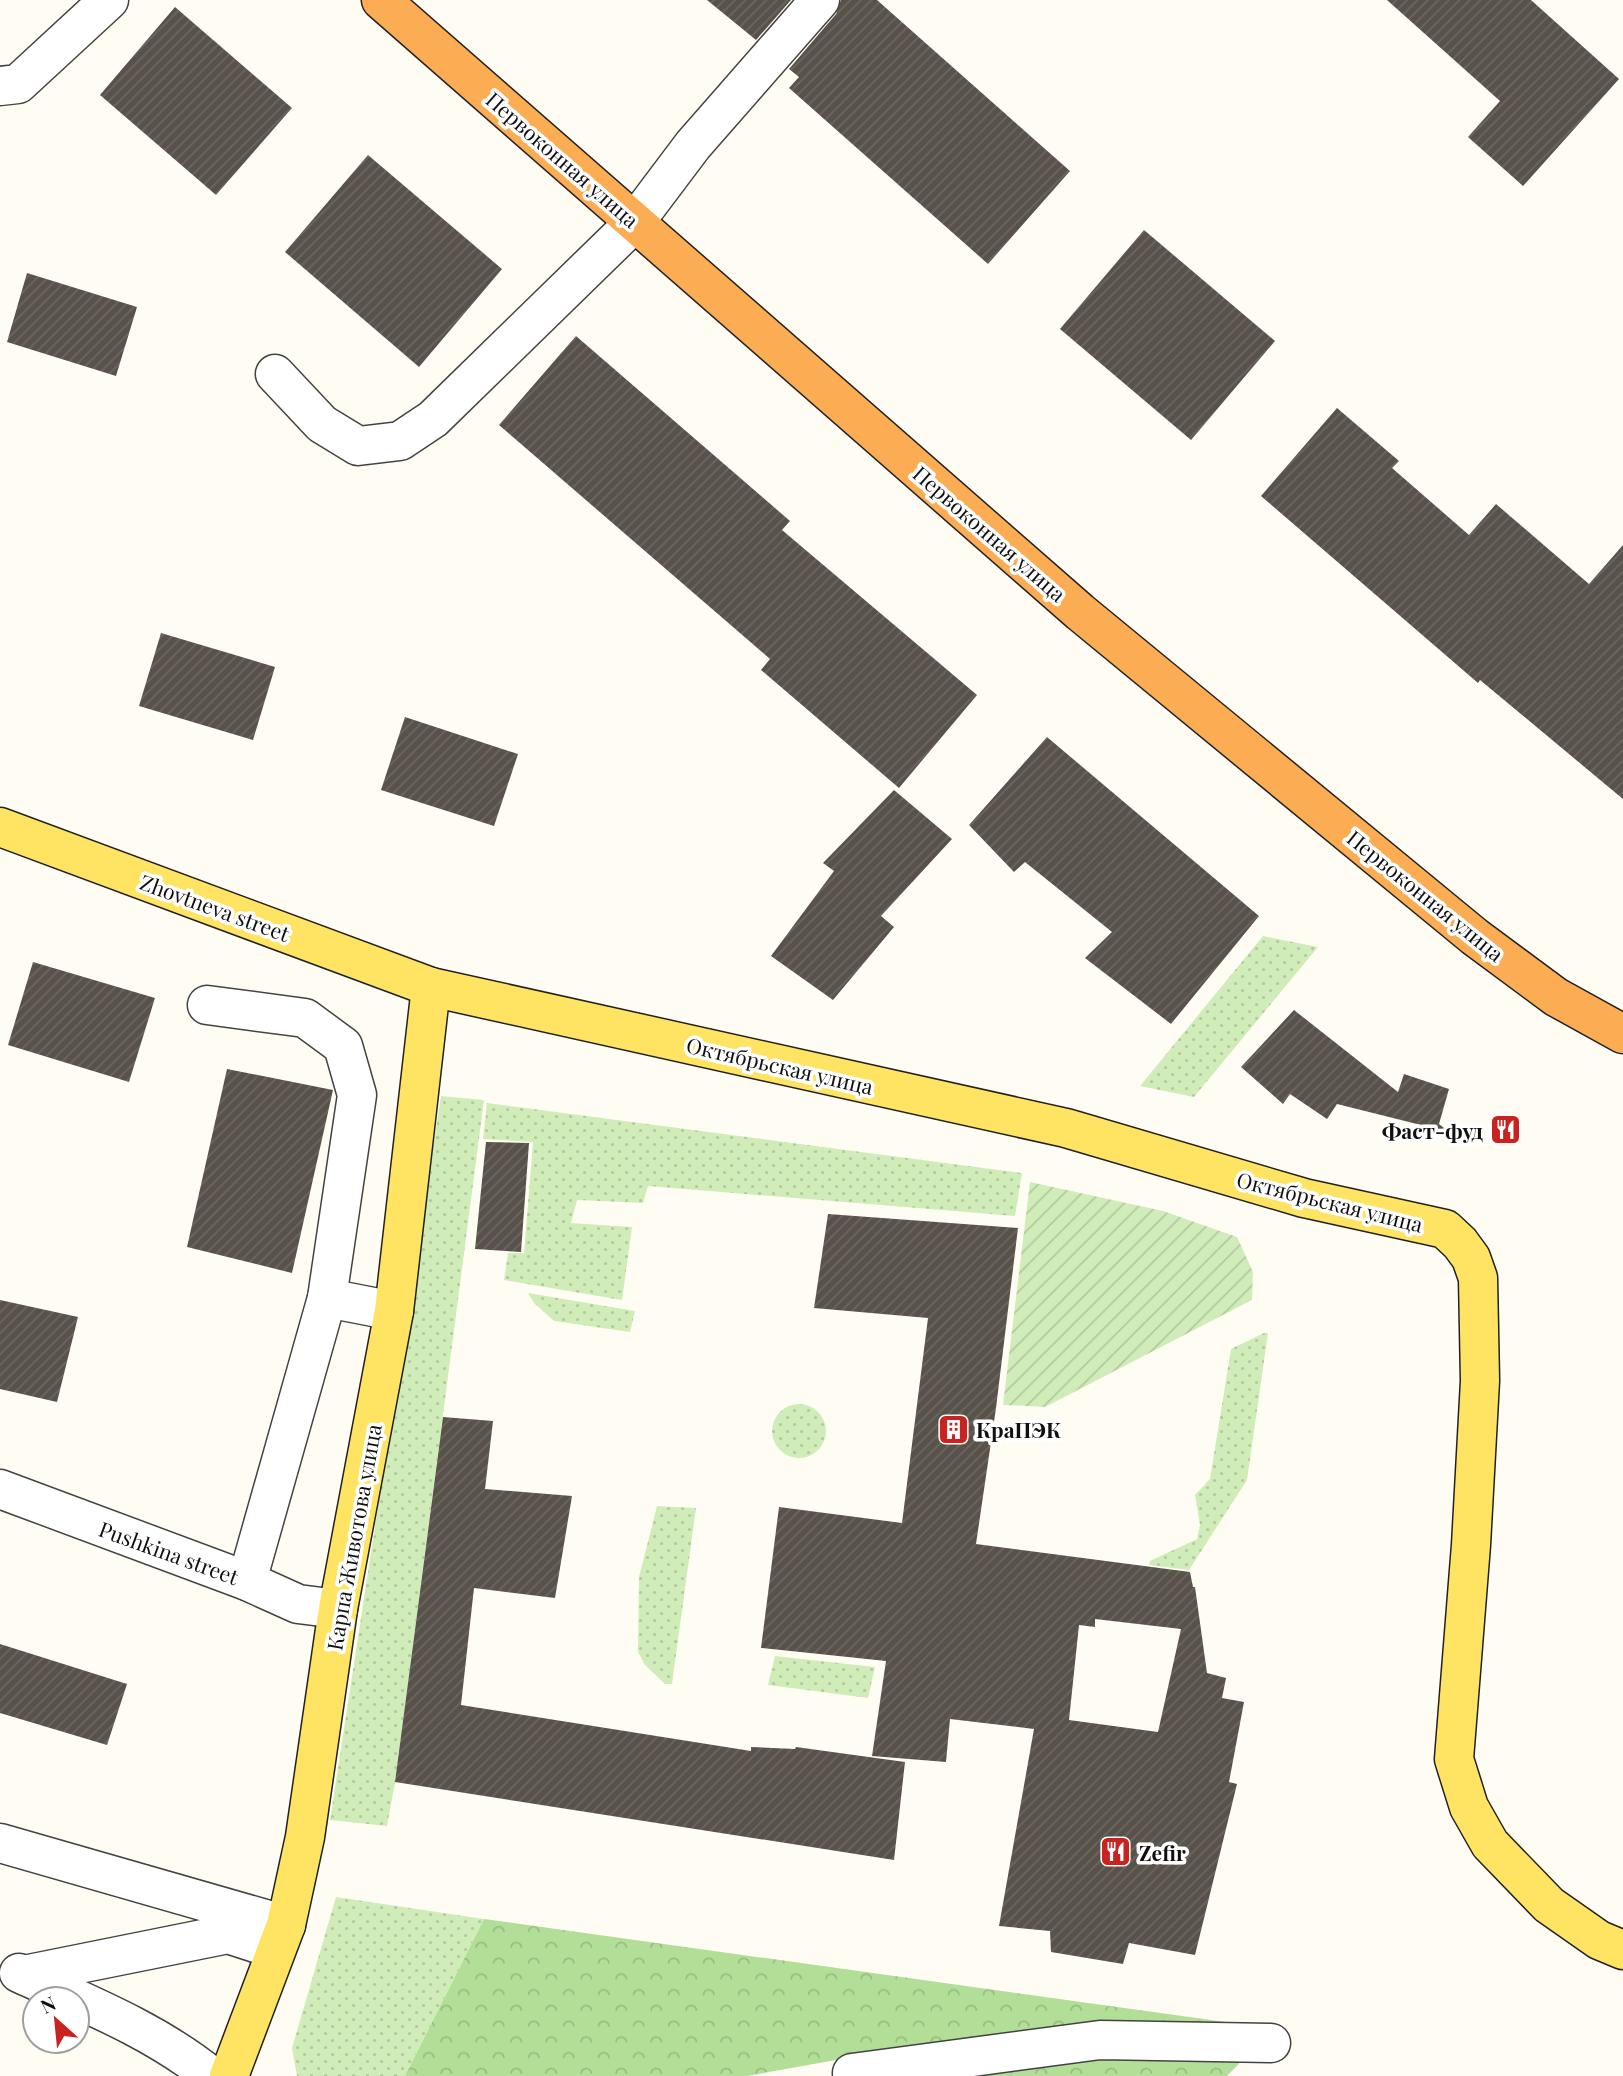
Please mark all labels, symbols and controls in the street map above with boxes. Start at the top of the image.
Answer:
street label: Первоконная улица [481,85,646,234]
street label: Первоконная улица [908,459,1073,608]
street label: Первоконная улица [1342,823,1511,967]
street label: Zhovtneva street [136,867,294,947]
street label: Октябрьская улица [684,1030,877,1100]
restaurant icon: Фаст-фуд [1489,1113,1523,1147]
place label: Фаст-фуд [1382,1116,1483,1144]
street label: Октябрьская улица [1234,1164,1426,1238]
building icon: КраПЭК [936,1412,970,1446]
place label: КраПЭК [976,1415,1061,1443]
street label: Карпа Животова улица [319,1421,387,1652]
street label: Pushkina street [95,1514,243,1590]
restaurant icon: Zefir [1099,1835,1133,1869]
place label: Zefir [1139,1838,1186,1866]
north arrow [21,1985,91,2055]
text: N [36,1989,60,2019]

